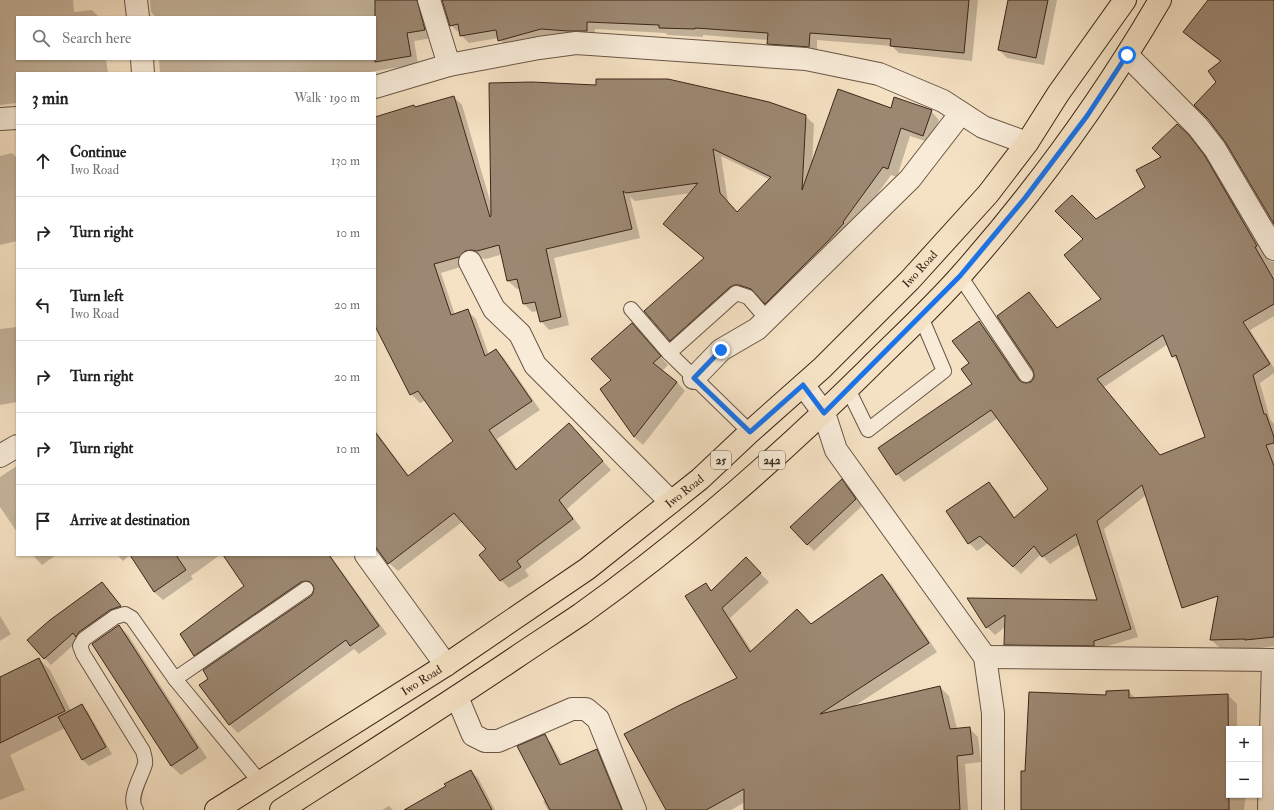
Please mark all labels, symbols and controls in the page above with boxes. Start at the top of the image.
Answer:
search box [16,16,376,60]
icon: search [30,27,52,49]
text: Search here [62,29,131,48]
route start [1118,46,1136,64]
text: 3 min [32,88,69,109]
text: Walk · 190 m [294,90,360,106]
text: Continue [70,143,126,162]
icon: ahead [32,150,54,172]
text: 130 m [331,153,360,169]
text: Iwo Road [70,162,119,178]
icon: right [32,222,54,244]
text: Turn right [70,223,133,242]
text: 10 m [336,225,360,241]
street label: Iwo Road [899,247,941,291]
text: Turn left [70,287,124,306]
icon: left [32,294,54,316]
text: 20 m [334,297,360,313]
text: Iwo Road [70,306,119,322]
route end [712,341,730,359]
icon: right [32,366,54,388]
text: Turn right [70,367,133,386]
text: 20 m [334,369,360,385]
icon: right [32,438,54,460]
text: Turn right [70,439,133,458]
text: 10 m [336,441,360,457]
road number: 25 [711,451,731,469]
road number: 242 [759,451,785,469]
street label: Iwo Road [662,471,707,511]
icon: arrive [32,510,54,532]
text: Arrive at destination [70,511,190,530]
street label: Iwo Road [398,662,445,699]
map controls [1226,726,1262,798]
button: + [1226,726,1262,762]
button: − [1226,762,1262,798]

